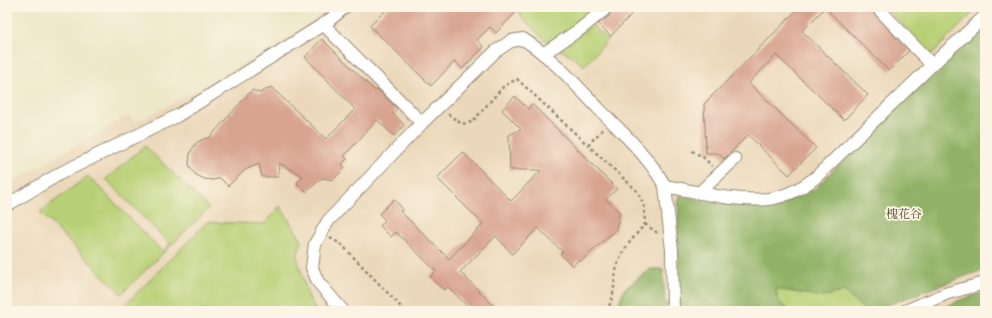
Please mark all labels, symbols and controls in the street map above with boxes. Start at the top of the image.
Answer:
park label: 槐花谷 [886,206,922,221]

